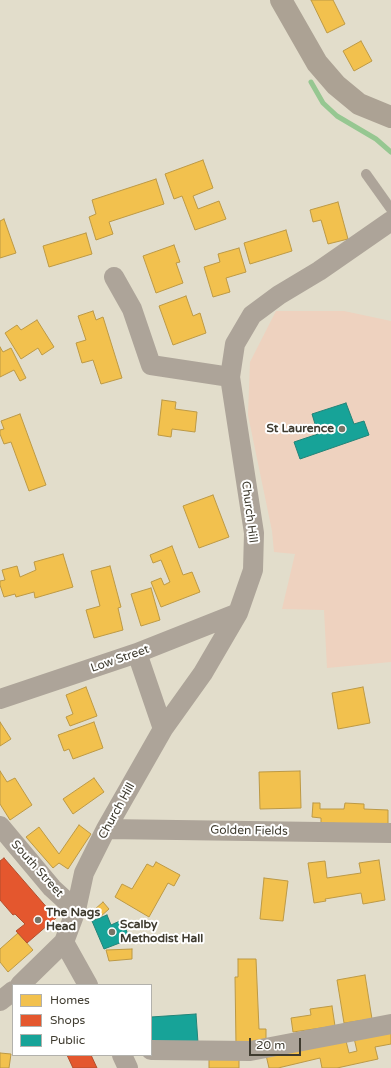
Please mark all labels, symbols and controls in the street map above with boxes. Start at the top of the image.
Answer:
place label: St Laurence [267,422,334,436]
marker: St Laurence [337,424,347,434]
street label: Church Hill [238,480,260,544]
street label: Low Street [89,642,151,676]
street label: Church Hill [96,780,138,842]
street label: Golden Fields [210,823,288,839]
street label: South Street [8,838,66,900]
place label: The Nags Head [46,906,100,934]
marker: The Nags Head [33,915,43,925]
place label: Scalby Methodist Hall [120,918,203,946]
marker: Scalby Methodist Hall [107,927,117,937]
legend [12,984,152,1056]
text: Homes [50,993,90,1007]
text: Shops [50,1013,85,1027]
scale bar [251,1030,303,1056]
text: Public [50,1033,85,1047]
text: 20 m [256,1038,285,1052]

